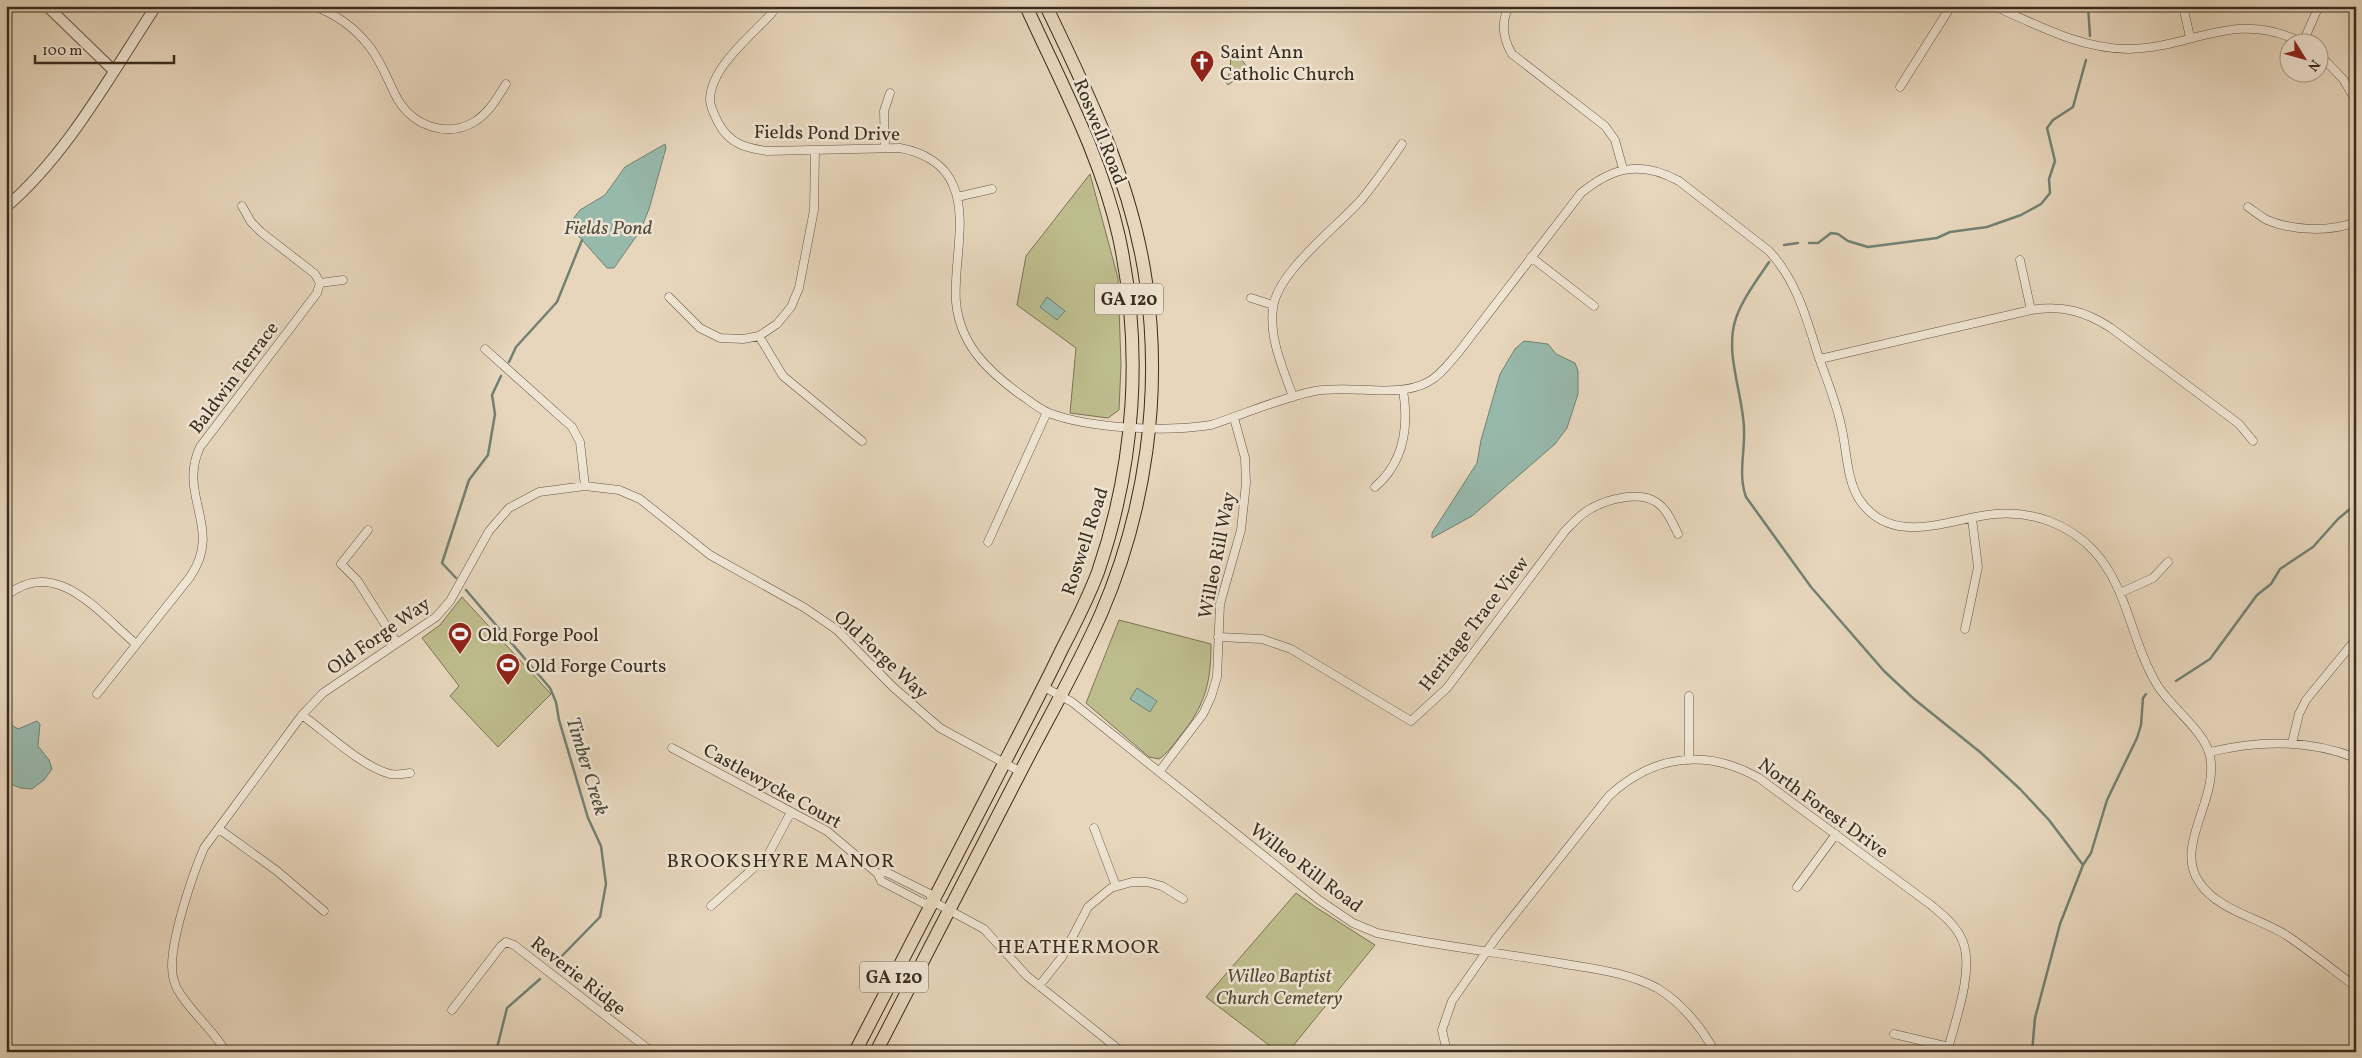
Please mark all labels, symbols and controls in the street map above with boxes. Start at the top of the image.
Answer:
scale bar [35,32,174,64]
north arrow [2280,32,2330,82]
place label: Saint Ann Catholic Church [1220,40,1355,88]
text: 100 m [42,41,82,62]
church icon: Saint Ann Catholic Church [1189,49,1215,83]
text: N [2303,55,2324,75]
street label: Roswell Road [1066,75,1132,189]
street label: Fields Pond Drive [754,120,900,148]
water label: Fields Pond [564,215,653,243]
road number: GA 120 [1095,284,1163,314]
street label: Baldwin Terrace [184,317,285,440]
street label: Roswell Road [1056,484,1116,599]
street label: Willeo Rill Way [1193,490,1243,621]
street label: Heritage Trace View [1414,551,1536,697]
street label: Old Forge Way [322,591,436,682]
street label: Old Forge Way [828,605,934,706]
sports icon: Old Forge Pool [447,621,473,655]
place label: Old Forge Pool [478,623,599,649]
sports icon: Old Forge Courts [495,652,521,686]
place label: Old Forge Courts [526,654,666,680]
water label: Timber Creek [558,714,614,819]
street label: Castlewycke Court [698,738,846,836]
street label: North Forest Drive [1752,752,1893,865]
street label: Willeo Rill Road [1244,818,1368,920]
district label: BROOKSHYRE MANOR [666,848,896,876]
street label: Reverie Ridge [524,931,631,1022]
district label: HEATHERMOOR [997,934,1161,962]
road number: GA 120 [860,962,928,992]
park label: Willeo Baptist Church Cemetery [1216,964,1343,1012]

